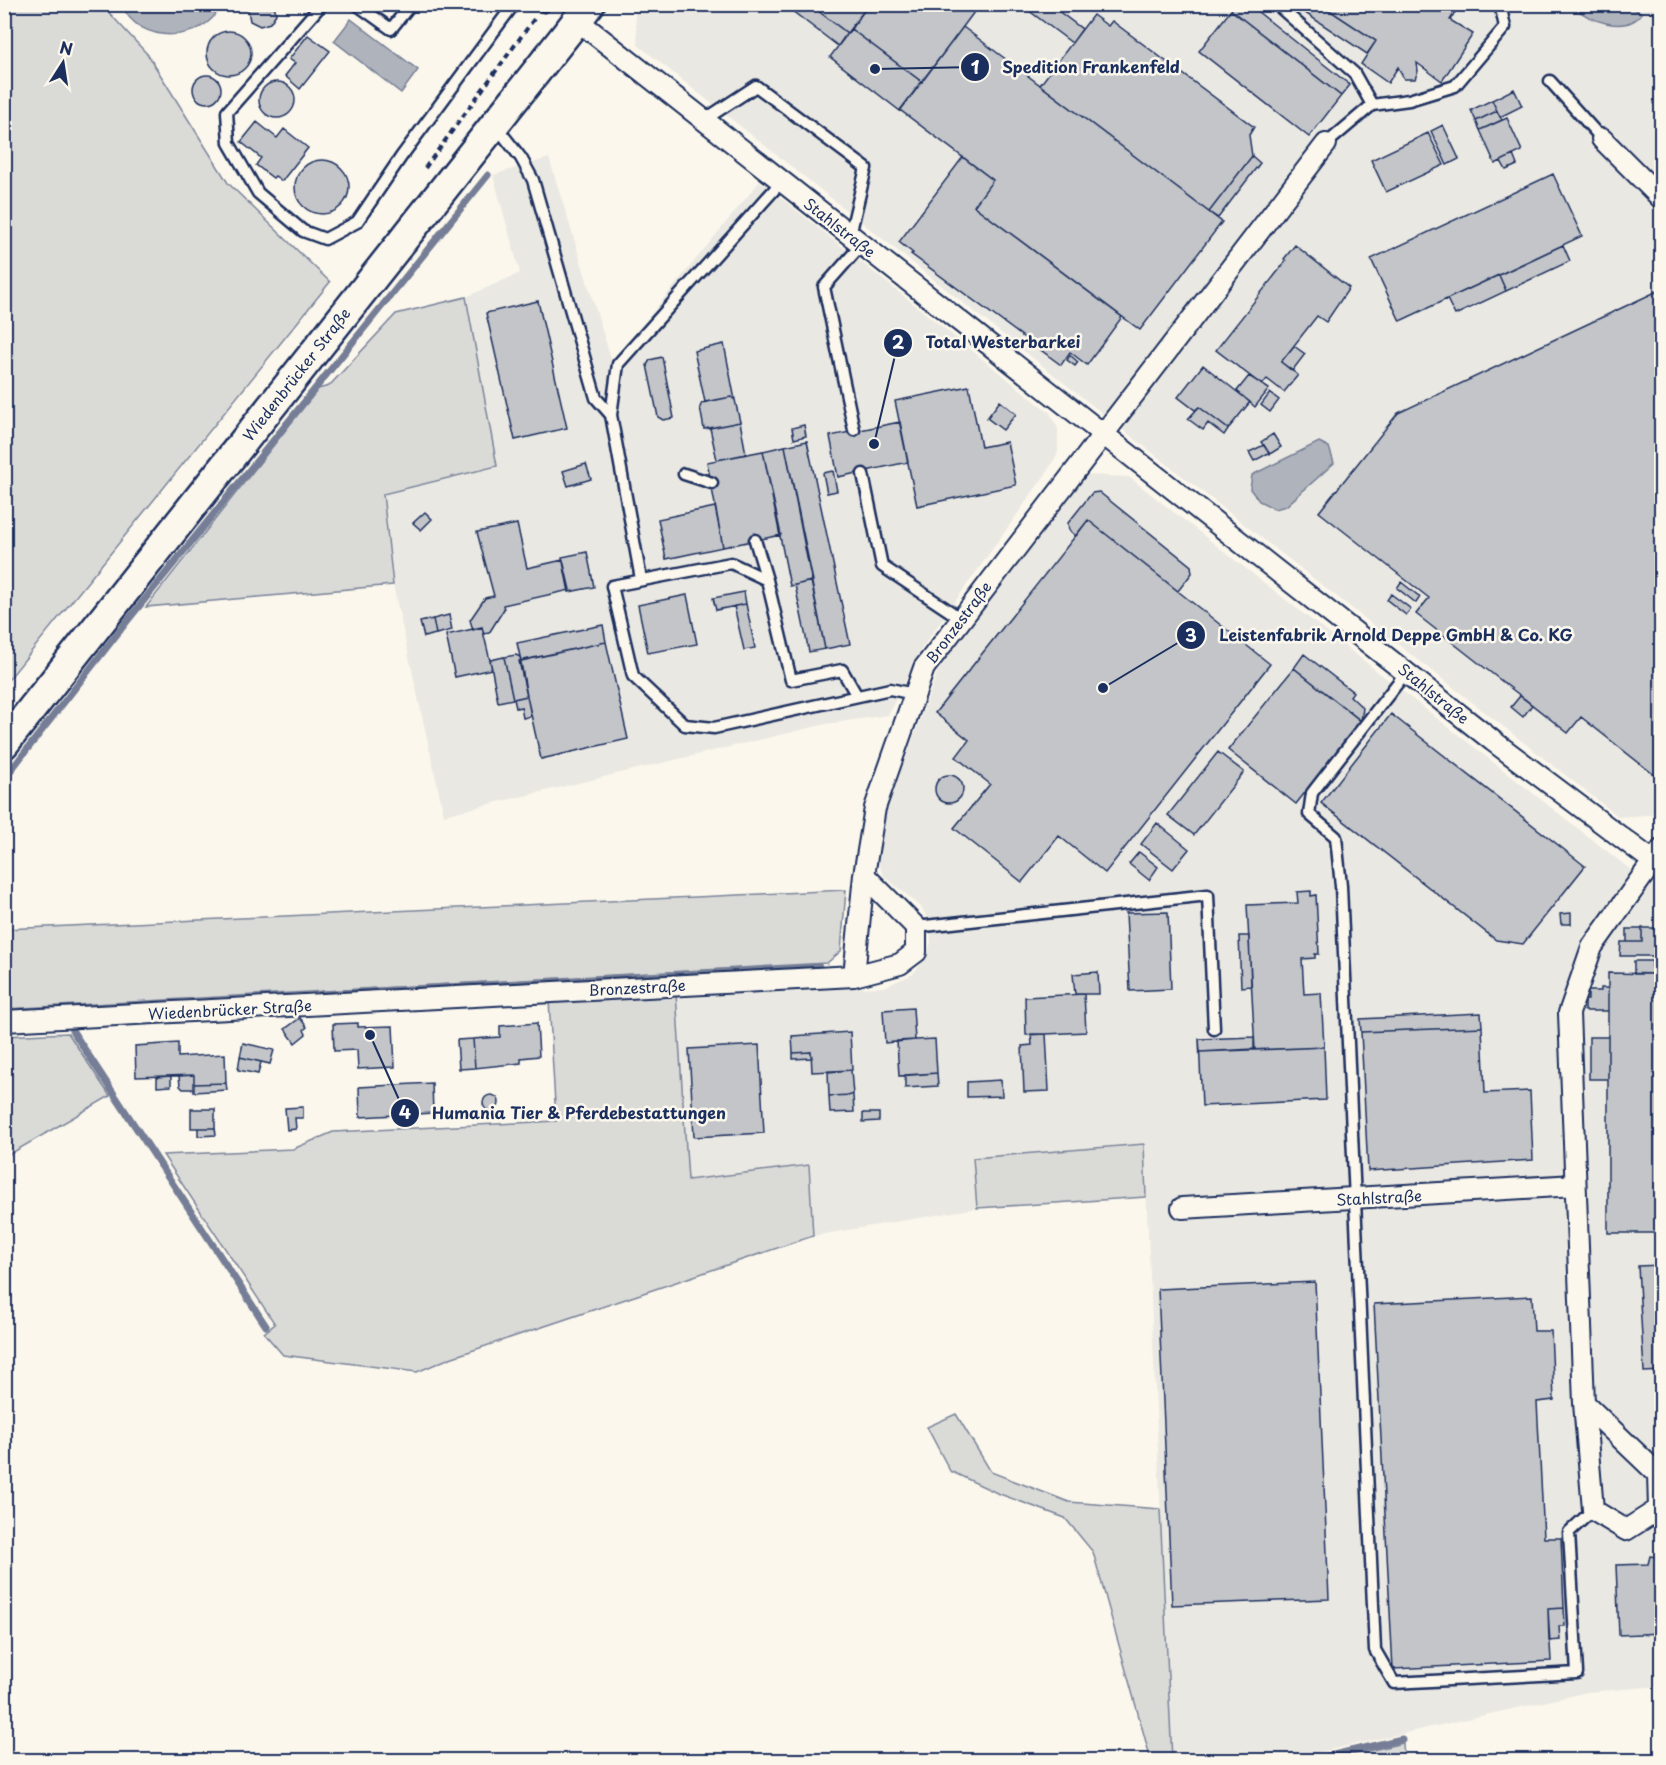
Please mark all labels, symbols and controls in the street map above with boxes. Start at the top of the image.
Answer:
north arrow [33,33,93,93]
text: N [58,34,75,60]
callout: Spedition Frankenfeld [960,50,1192,84]
text: 1 [971,53,980,80]
text: Spedition Frankenfeld [1002,54,1180,78]
street label: Stahlstraße [799,192,881,262]
street label: Wiedenbrücker Straße [237,302,355,446]
callout: Total Westerbarkei [883,326,1093,360]
text: 2 [892,328,905,355]
text: Total Westerbarkei [925,329,1081,353]
street label: Bronzestraße [919,576,997,668]
callout: Leistenfabrik Arnold Deppe GmbH & Co. KG [1176,618,1585,652]
text: 3 [1185,621,1197,648]
text: Leistenfabrik Arnold Deppe GmbH & Co. KG [1219,622,1573,646]
street label: Stahlstraße [1393,657,1475,729]
street label: Bronzestraße [588,973,686,1001]
street label: Wiedenbrücker Straße [148,993,312,1025]
callout: Humania Tier & Pferdebestattungen [390,1096,739,1130]
text: 4 [399,1098,411,1125]
text: Humania Tier & Pferdebestattungen [432,1100,726,1124]
street label: Stahlstraße [1336,1183,1422,1211]

